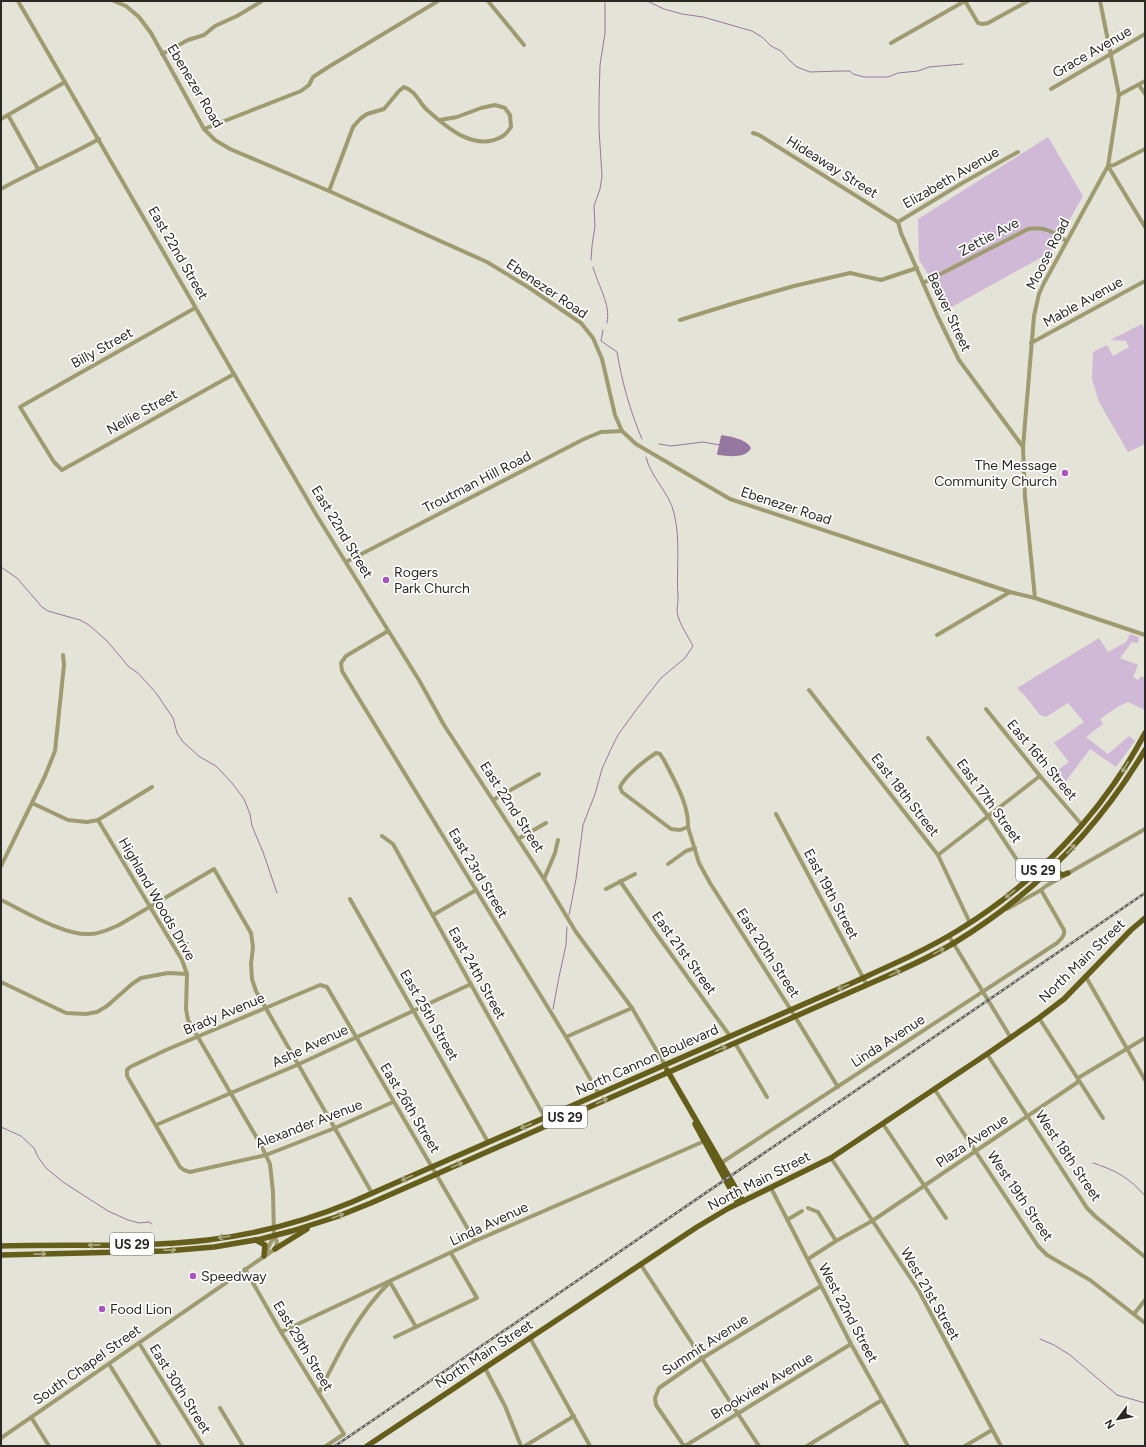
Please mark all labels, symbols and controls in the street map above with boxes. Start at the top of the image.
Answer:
street label: Grace Avenue [1049,22,1135,81]
street label: Ebenezer Road [163,41,227,131]
street label: Hideaway Street [783,132,881,202]
street label: Elizabeth Avenue [900,143,1002,212]
street label: East 22nd Street [144,203,212,303]
street label: Zettie Ave [956,214,1022,260]
street label: Moose Road [1023,215,1073,293]
street label: Ebenezer Road [503,256,591,322]
street label: Beaver Street [923,270,975,354]
street label: Mable Avenue [1040,273,1126,331]
street label: Billy Street [68,324,136,372]
street label: Nellie Street [104,386,180,438]
street label: Troutman Hill Road [420,447,534,517]
place label: The Message Community Church [934,457,1057,490]
marker: The Message Community Church [1060,468,1070,478]
street label: East 22nd Street [308,483,376,581]
street label: Ebenezer Road [738,483,834,529]
place label: Rogers Park Church [394,564,470,597]
marker: Rogers Park Church [381,575,391,585]
street label: East 16th Street [1003,716,1081,804]
street label: East 18th Street [867,750,943,840]
street label: East 17th Street [953,756,1025,846]
street label: East 22nd Street [476,758,548,856]
one-way arrow [1121,761,1129,773]
street label: East 23rd Street [445,825,511,921]
street label: Highland Woods Drive [115,834,199,964]
one-way arrow [1066,844,1076,854]
street label: East 19th Street [800,846,862,942]
road number: US 29 [1016,859,1060,881]
one-way arrow [1005,889,1016,898]
street label: East 20th Street [733,905,803,1001]
street label: East 21st Street [648,908,720,998]
street label: North Main Street [1035,916,1129,1006]
street label: East 24th Street [445,924,509,1022]
one-way arrow [932,947,944,954]
street label: East 25th Street [396,966,462,1064]
one-way arrow [889,968,901,976]
one-way arrow [837,984,849,991]
street label: Brady Avenue [181,989,268,1039]
street label: Linda Avenue [848,1011,928,1071]
street label: Ashe Avenue [269,1021,351,1071]
street label: North Cannon Boulevard [573,1021,721,1099]
one-way arrow [714,1045,726,1052]
street label: East 26th Street [376,1060,444,1156]
street label: Alexander Avenue [253,1096,365,1152]
one-way arrow [595,1097,607,1104]
road number: US 29 [543,1106,587,1128]
street label: West 18th Street [1031,1107,1105,1205]
street label: Plaza Avenue [933,1111,1012,1171]
one-way arrow [521,1122,533,1130]
street label: North Main Street [705,1148,813,1214]
street label: West 19th Street [984,1148,1056,1244]
one-way arrow [450,1160,462,1168]
one-way arrow [402,1175,414,1182]
street label: Linda Avenue [447,1198,531,1250]
one-way arrow [331,1212,343,1220]
road number: US 29 [110,1233,154,1255]
one-way arrow [218,1233,231,1241]
one-way arrow [88,1241,101,1249]
street label: West 21st Street [897,1245,963,1343]
one-way arrow [163,1247,176,1254]
one-way arrow [33,1250,46,1258]
street label: West 22nd Street [815,1260,881,1366]
place label: Speedway [201,1268,267,1285]
marker: Speedway [188,1271,198,1281]
street label: East 29th Street [269,1298,337,1394]
place label: Food Lion [110,1301,172,1318]
marker: Food Lion [97,1304,107,1314]
street label: Summit Avenue [659,1311,752,1379]
street label: North Main Street [432,1316,536,1392]
street label: South Chapel Street [30,1321,144,1409]
street label: East 30th Street [145,1341,215,1437]
street label: Brookview Avenue [708,1349,816,1423]
north arrow [1098,1399,1138,1439]
text: N [1102,1417,1118,1431]

